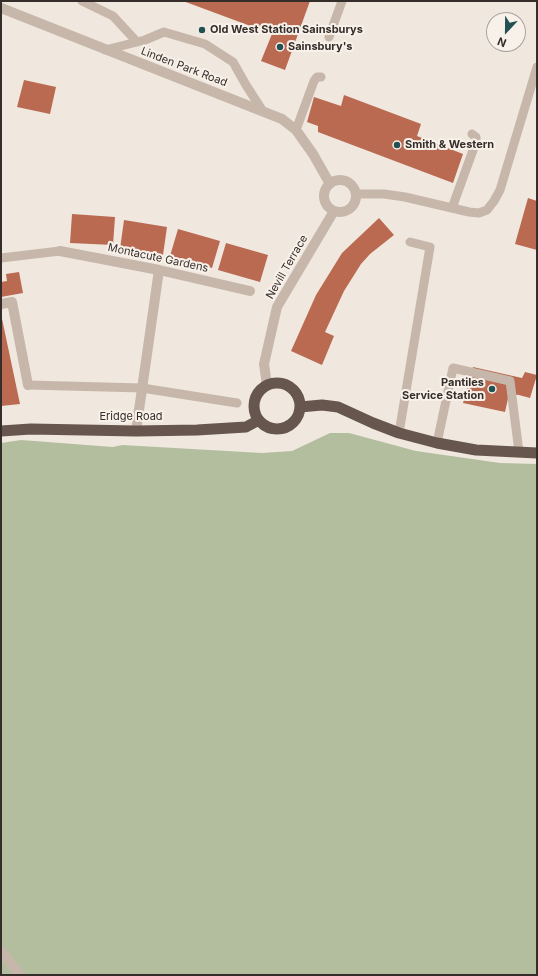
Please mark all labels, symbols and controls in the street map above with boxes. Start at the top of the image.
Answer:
north arrow [486,12,526,52]
place label: Old West Station Sainsburys [210,23,363,37]
marker: Old West Station Sainsburys [197,25,207,35]
text: N [495,34,508,50]
place label: Sainsbury's [288,40,352,54]
marker: Sainsbury's [275,42,285,52]
street label: Linden Park Road [139,44,229,90]
place label: Smith & Western [405,138,494,152]
marker: Smith & Western [392,140,402,150]
street label: Nevill Terrace [263,233,311,301]
street label: Montacute Gardens [107,241,209,275]
place label: Pantiles Service Station [402,376,484,402]
marker: Pantiles Service Station [487,384,497,394]
street label: Eridge Road [99,410,163,424]

